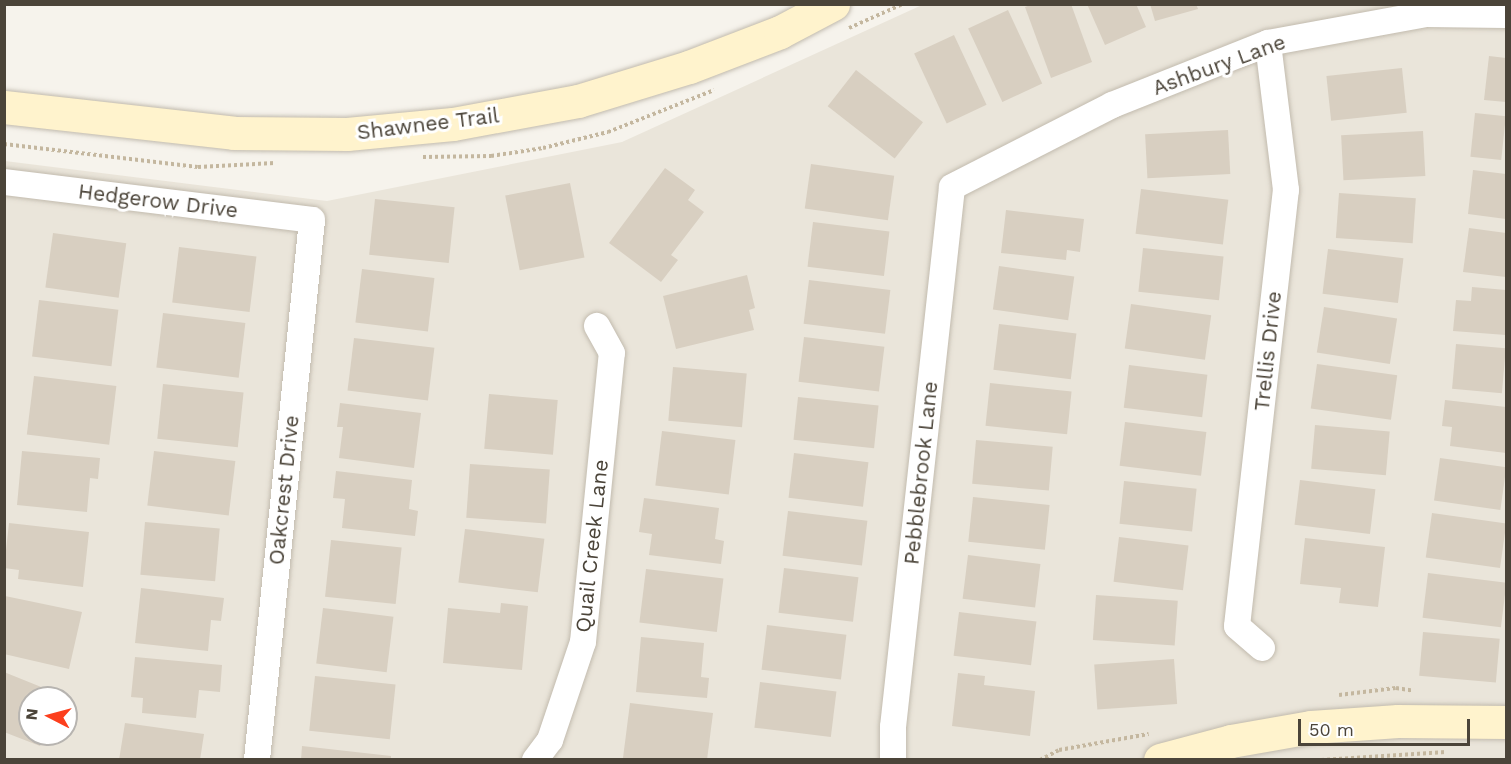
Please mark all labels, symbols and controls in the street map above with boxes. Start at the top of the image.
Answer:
street label: Ashbury Lane [1149,29,1289,101]
street label: Shawnee Trail [355,103,501,145]
street label: Hedgerow Drive [76,179,240,223]
street label: Trellis Drive [1249,290,1287,412]
street label: Pebblebrook Lane [899,380,943,566]
street label: Oakcrest Drive [264,414,304,566]
street label: Quail Creek Lane [570,458,614,634]
north arrow [18,686,78,746]
text: N [22,707,42,721]
scale bar [1301,707,1474,745]
text: 50 m [1309,719,1354,740]

